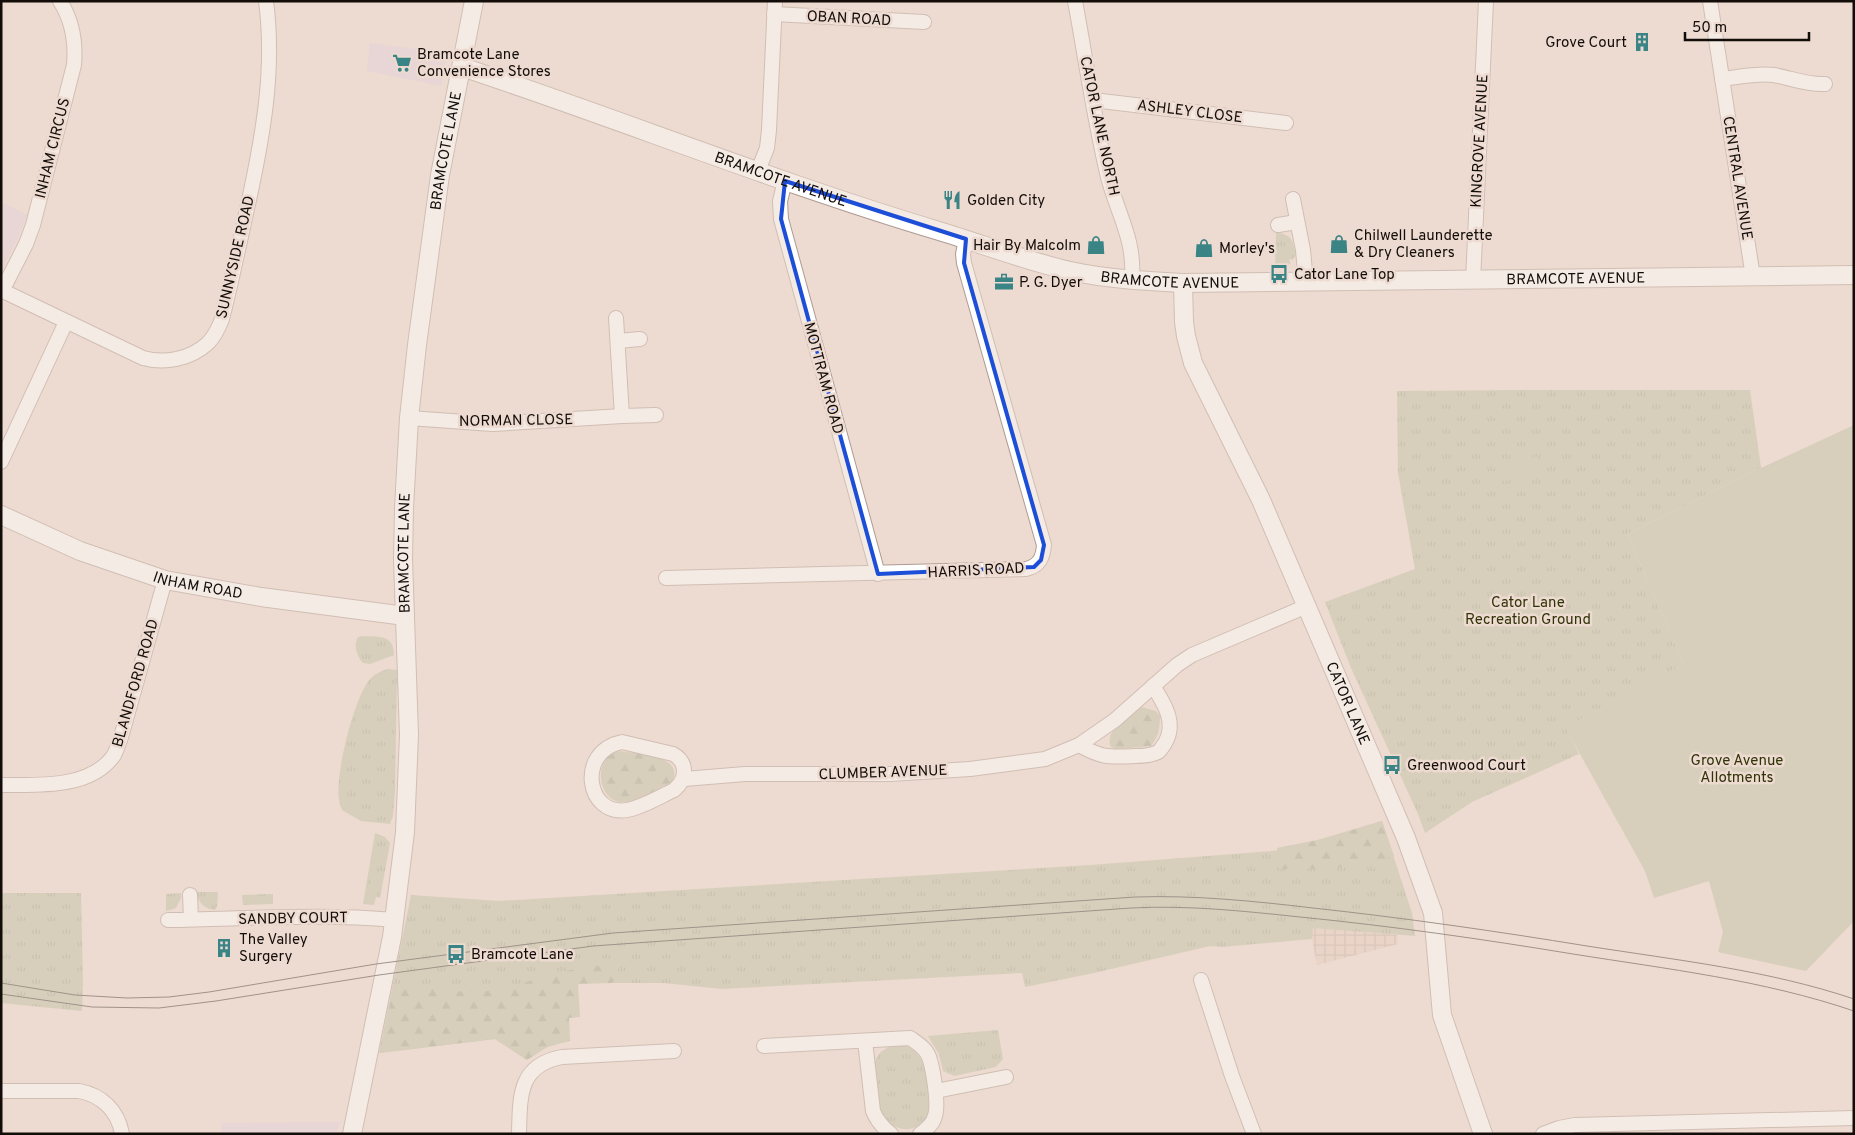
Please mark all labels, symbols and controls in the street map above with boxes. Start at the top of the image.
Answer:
street label: OBAN ROAD [806,8,892,31]
scale bar [1685,10,1809,42]
text: 50 m [1692,19,1727,38]
building icon: Grove Court [1631,31,1653,53]
place label: Grove Court [1545,34,1627,53]
place label: Bramcote Lane Convenience Stores [417,46,551,82]
supermarket icon: Bramcote Lane Convenience Stores [391,52,413,74]
street label: CATOR LANE NORTH [1074,55,1123,198]
street label: KINGROVE AVENUE [1468,74,1493,208]
street label: BRAMCOTE LANE [427,90,467,211]
street label: INHAM CIRCUS [32,96,75,201]
street label: ASHLEY CLOSE [1136,97,1244,128]
street label: CENTRAL AVENUE [1717,115,1756,242]
street label: BRAMCOTE AVENUE [712,149,849,212]
restaurant icon: Golden City [941,189,963,211]
place label: Golden City [967,192,1045,211]
street label: SUNNYSIDE ROAD [213,194,260,321]
place label: Chilwell Launderette & Dry Cleaners [1354,227,1492,263]
shop icon: Chilwell Launderette & Dry Cleaners [1328,233,1350,255]
shop icon: Hair By Malcolm [1085,234,1107,256]
place label: Hair By Malcolm [973,237,1081,256]
shop icon: Morley's [1193,237,1215,259]
place label: Morley's [1219,240,1275,259]
bus stop icon: Cator Lane Top [1268,263,1290,285]
place label: Cator Lane Top [1294,266,1395,285]
street label: BRAMCOTE AVENUE [1099,268,1239,294]
street label: BRAMCOTE AVENUE [1506,269,1645,290]
office icon: P. G. Dyer [993,271,1015,293]
place label: P. G. Dyer [1019,274,1083,293]
street label: MOTTRAM ROAD [798,320,847,437]
street label: NORMAN CLOSE [459,411,573,432]
street label: BRAMCOTE LANE [395,492,416,613]
street label: HARRIS ROAD [927,559,1025,584]
street label: INHAM ROAD [150,569,244,605]
park label: Cator Lane Recreation Ground [1465,594,1591,630]
street label: BLANDFORD ROAD [109,617,164,750]
street label: CATOR LANE [1321,659,1373,748]
park label: Grove Avenue Allotments [1691,752,1783,788]
bus stop icon: Greenwood Court [1381,754,1403,776]
place label: Greenwood Court [1407,757,1526,776]
street label: CLUMBER AVENUE [818,762,948,785]
street label: SANDBY COURT [238,909,348,930]
place label: The Valley Surgery [239,931,308,967]
building icon: The Valley Surgery [213,937,235,959]
bus stop icon: Bramcote Lane [445,943,467,965]
place label: Bramcote Lane [471,946,574,965]

